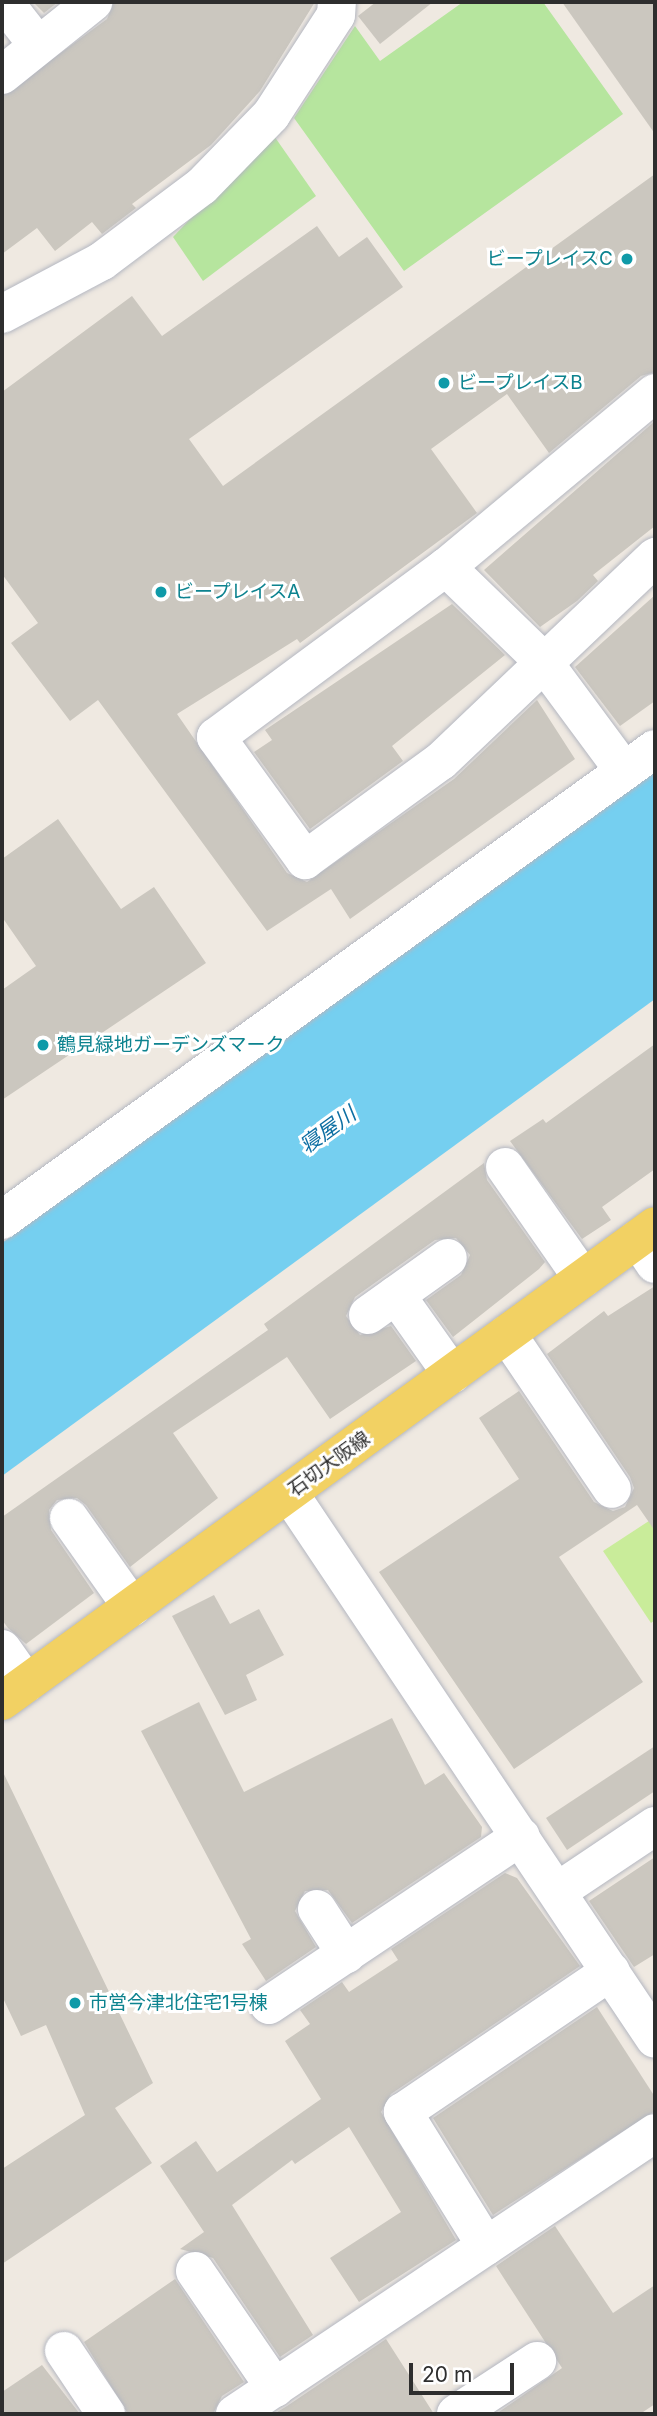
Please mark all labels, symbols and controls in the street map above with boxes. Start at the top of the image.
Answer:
place label: ビープレイスC [485,248,613,270]
marker: ビープレイスC [619,251,635,267]
place label: ビープレイスB [458,372,584,394]
marker: ビープレイスB [436,375,452,391]
place label: ビープレイスA [175,581,302,603]
marker: ビープレイスA [153,584,169,600]
place label: 鶴見緑地ガーデンズマーク [57,1034,285,1056]
marker: 鶴見緑地ガーデンズマーク [35,1037,51,1053]
water label: 寝屋川 [295,1101,361,1159]
street label: 石切大阪線 [284,1427,374,1501]
place label: 市営今津北住宅1号棟 [89,1992,268,2014]
marker: 市営今津北住宅1号棟 [67,1995,83,2011]
scale bar [412,2350,517,2394]
text: 20 m [422,2362,472,2387]

